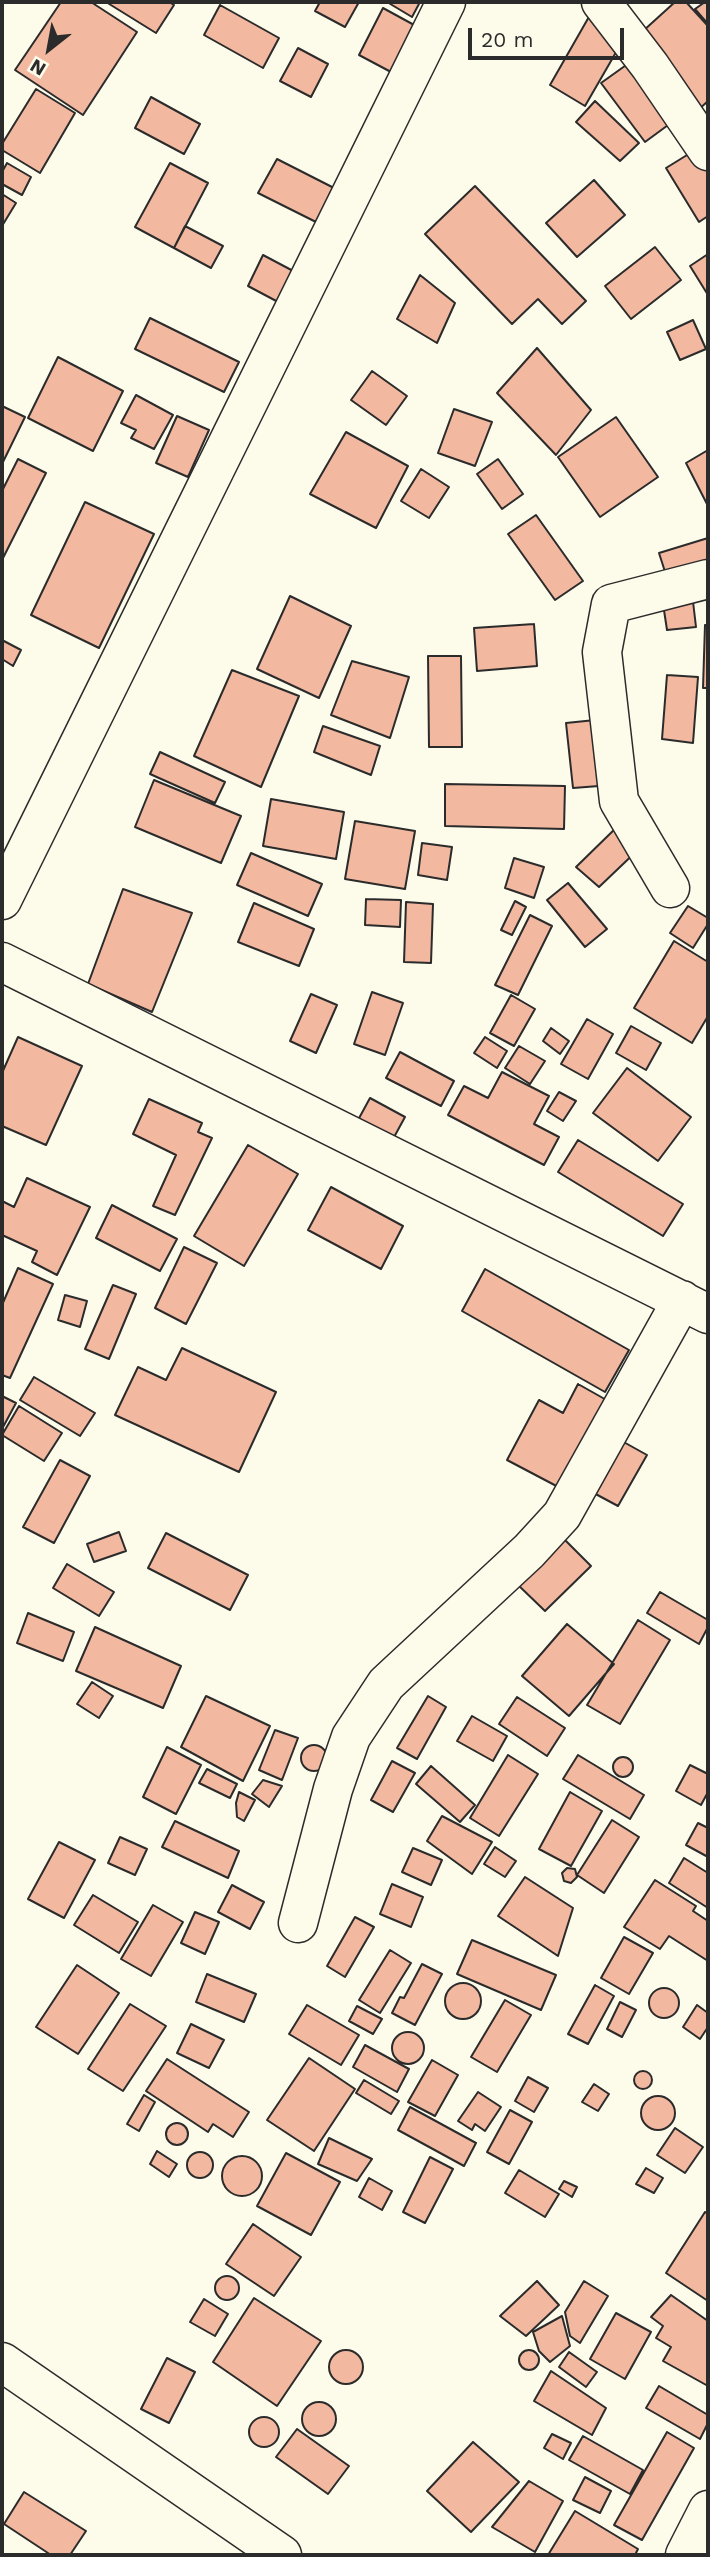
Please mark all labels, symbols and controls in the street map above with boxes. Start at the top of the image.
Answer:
north arrow [14,14,84,84]
scale bar [472,14,628,58]
text: 20 m [481,27,533,52]
text: N [26,54,50,81]

